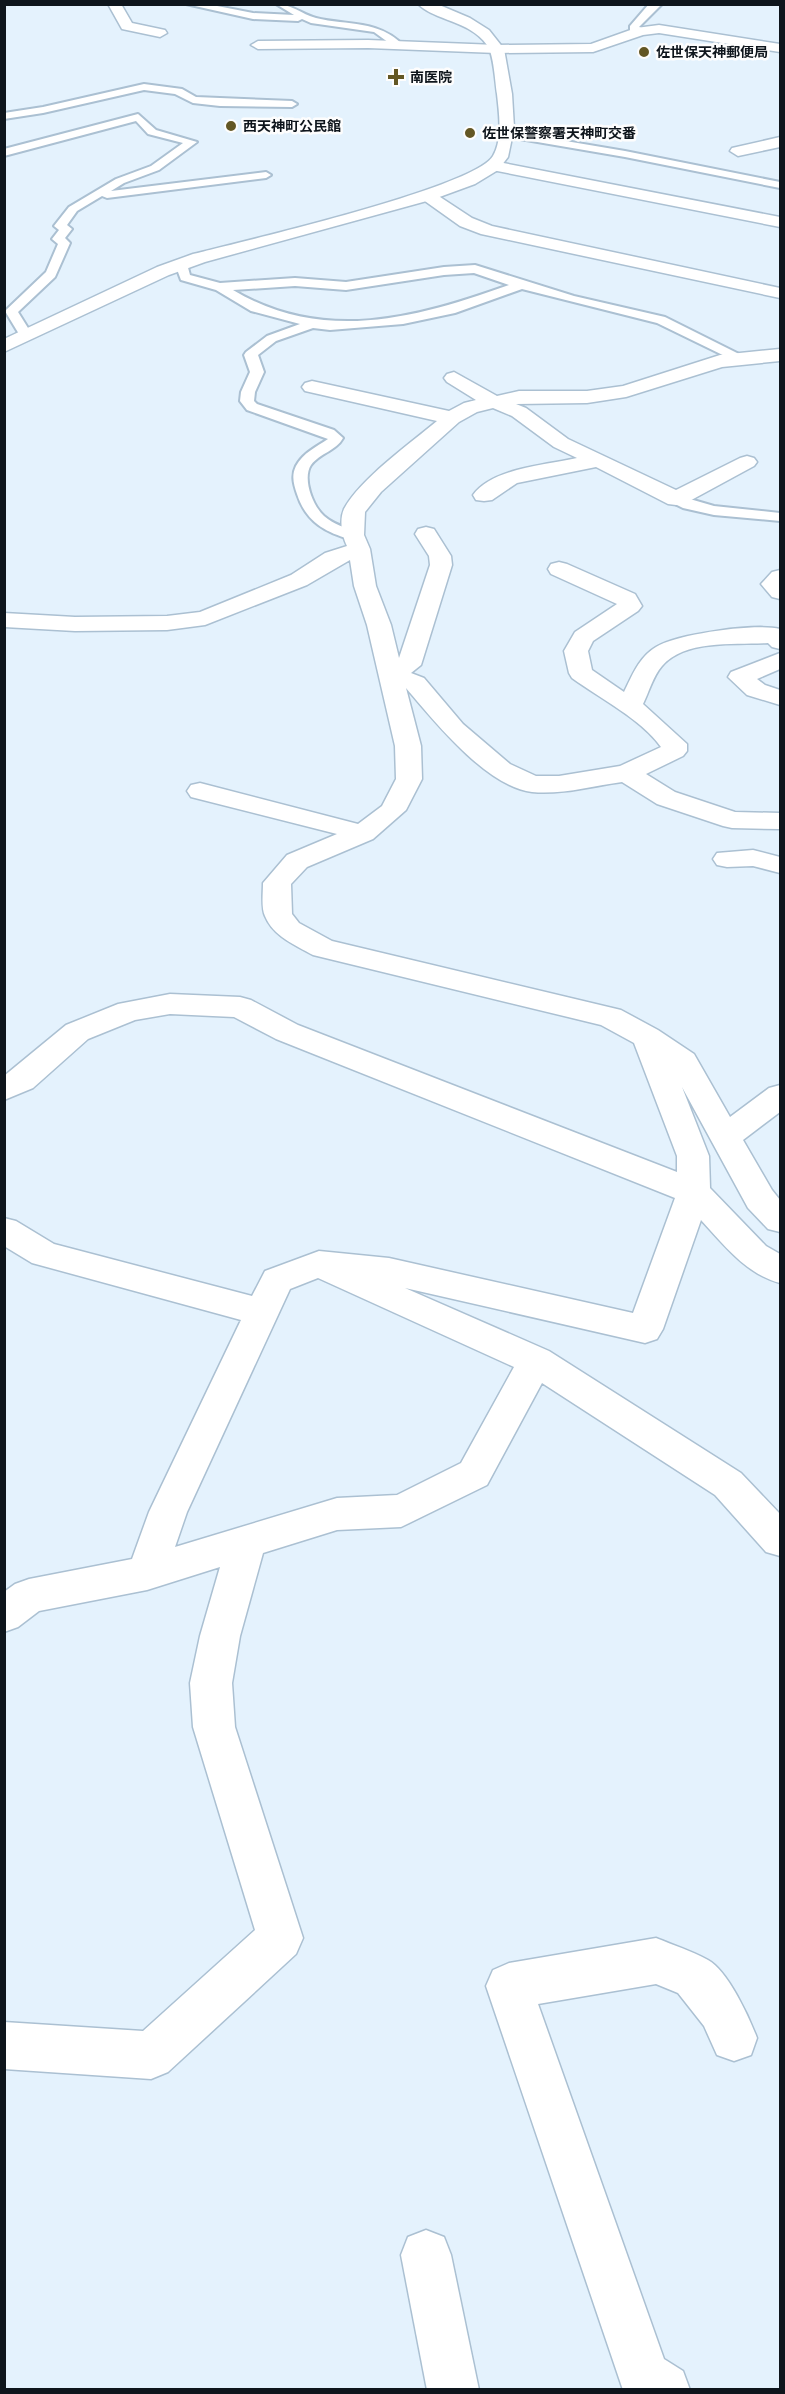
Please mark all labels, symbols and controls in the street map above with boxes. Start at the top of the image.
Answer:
place label: 佐世保天神郵便局 [656,44,768,61]
marker: 佐世保天神郵便局 [637,45,651,59]
marker: 南医院 [387,68,405,86]
place label: 南医院 [410,69,452,86]
place label: 西天神町公民館 [243,118,341,135]
marker: 西天神町公民館 [224,119,238,133]
place label: 佐世保警察署天神町交番 [482,125,636,142]
marker: 佐世保警察署天神町交番 [463,126,477,140]

